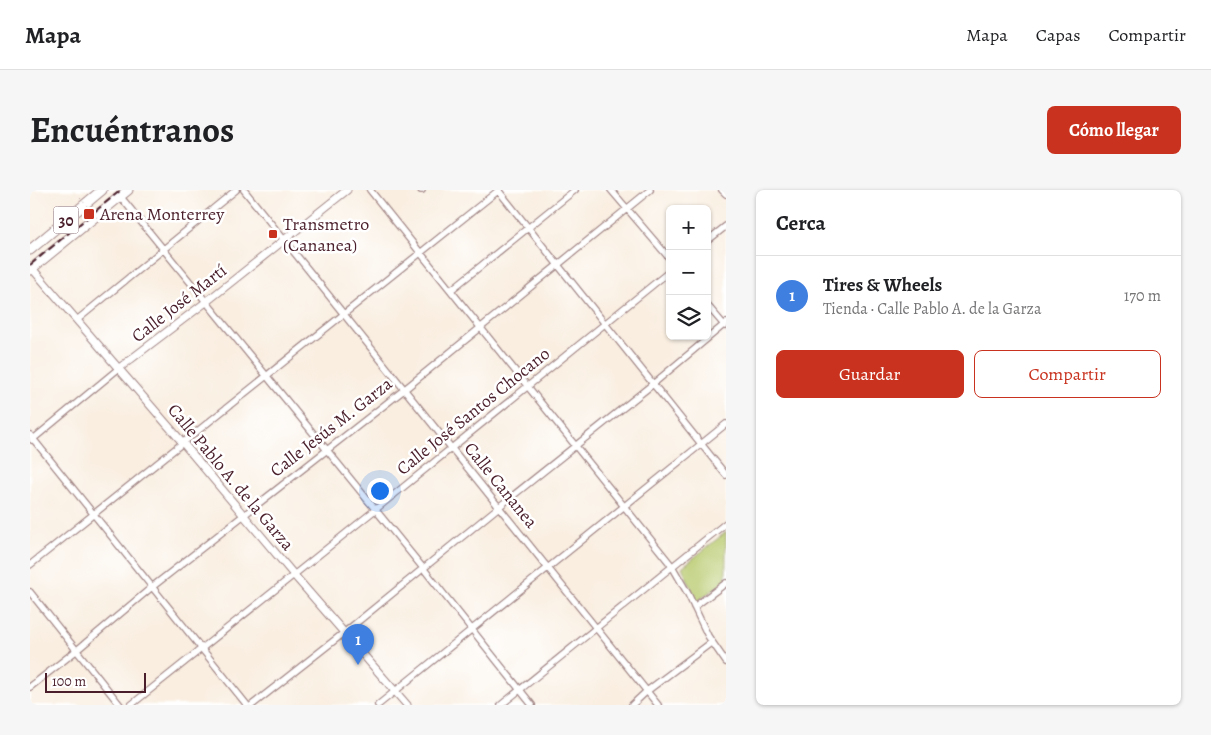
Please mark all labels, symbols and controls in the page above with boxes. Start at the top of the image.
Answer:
text: Mapa [25,19,81,51]
text: Mapa [966,23,1008,47]
text: Capas [1036,23,1080,47]
text: Compartir [1108,23,1186,47]
text: Encuéntranos [30,106,234,154]
button: Cómo llegar [1047,106,1181,154]
place label: Arena Monterrey [99,202,225,226]
map controls [666,205,711,340]
button: + [666,205,711,250]
road number: 30 [54,206,78,234]
marker: Arena Monterrey [82,207,96,221]
text: Cerca [776,209,826,237]
place label: Transmetro (Cananea) [283,212,369,257]
marker: Transmetro (Cananea) [267,228,279,240]
button: − [666,250,711,295]
street label: Calle José Martí [127,258,231,348]
text: Tires & Wheels [823,272,942,298]
text: 1 [789,285,795,307]
text: 170 m [1124,285,1161,307]
button: layers [666,295,711,340]
text: Tienda · Calle Pablo A. de la Garza [823,298,1041,320]
street label: Calle José Santos Chocano [391,342,555,480]
button: Guardar [776,350,964,398]
button: Compartir [974,350,1161,398]
street label: Calle Jesús M. Garza [265,371,397,482]
street label: Calle Pablo A. de la Garza [162,399,300,556]
street label: Calle Cananea [459,437,544,534]
your location [367,478,393,504]
pin: 1 [342,624,374,665]
scale bar [45,670,146,693]
text: 100 m [52,672,86,691]

